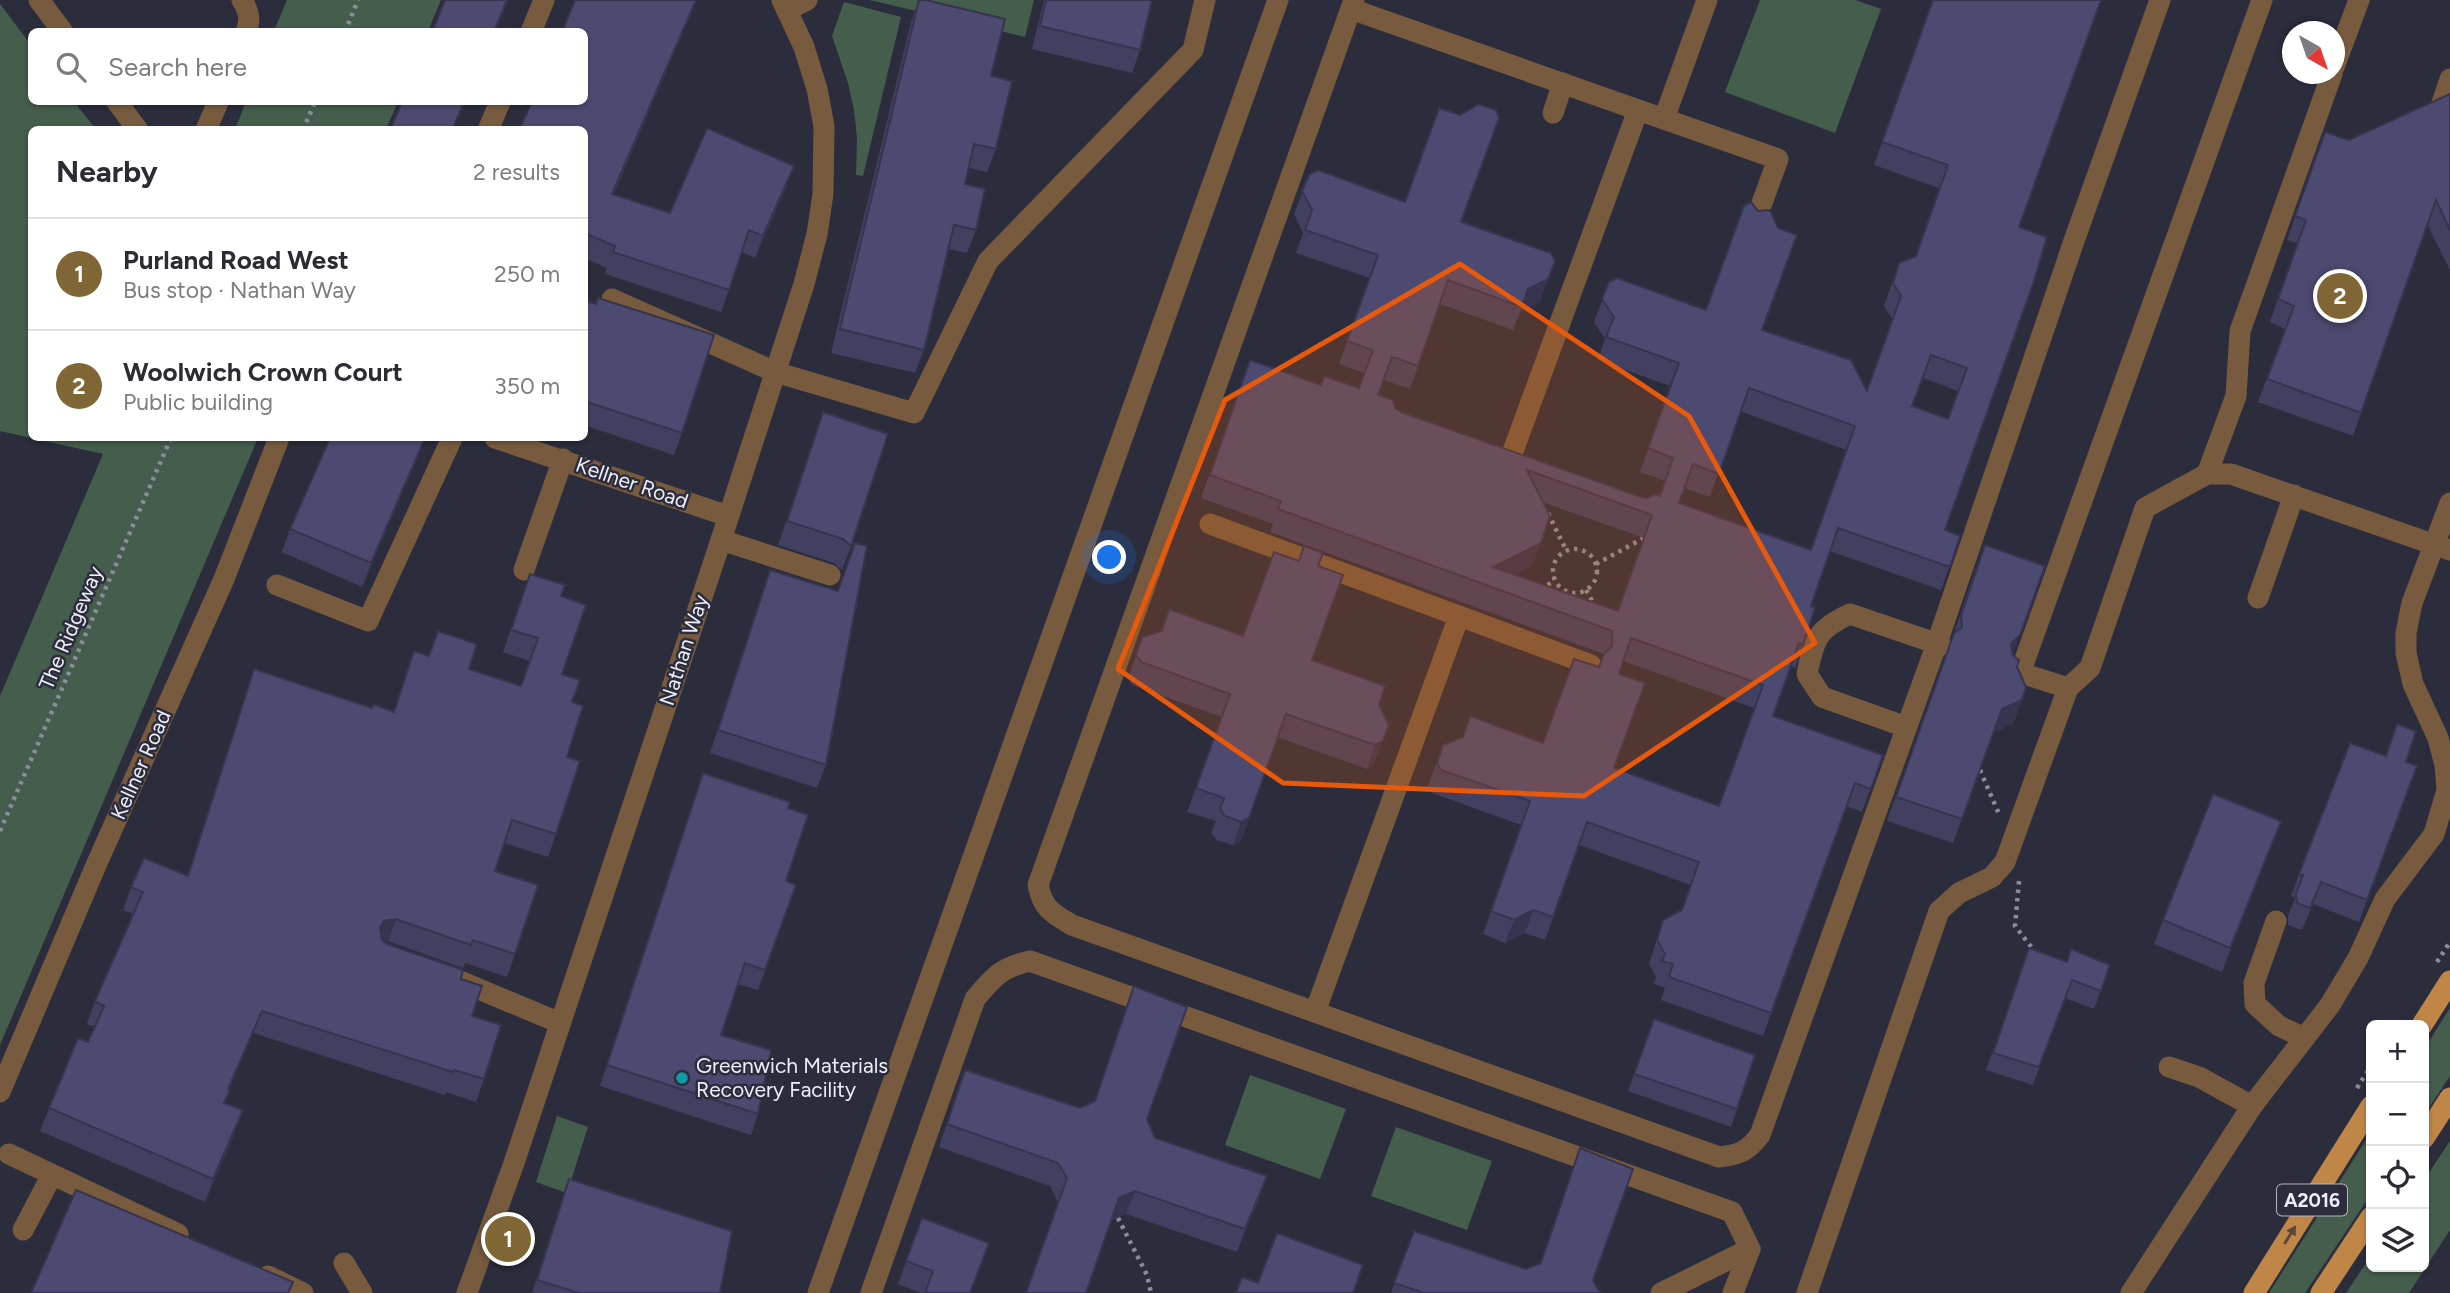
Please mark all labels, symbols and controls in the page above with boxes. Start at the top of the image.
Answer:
north arrow [2282,21,2345,84]
search box [28,28,588,105]
icon: search [52,48,90,86]
text: Search here [108,51,247,83]
text: Nearby [56,153,158,190]
text: 2 results [473,158,560,186]
text: Purland Road West [123,244,349,276]
text: 1 [74,260,84,288]
text: 250 m [494,260,560,288]
pin: 2 [2317,270,2363,322]
text: Bus stop · Nathan Way [123,276,356,304]
text: Woolwich Crown Court [123,356,403,388]
text: 2 [72,372,86,400]
text: 350 m [494,372,560,400]
text: Public building [123,388,273,416]
street label: Kellner Road [573,452,692,513]
your location [1092,540,1126,574]
street label: The Ridgeway [33,562,108,693]
street label: Nathan Way [654,591,713,708]
street label: Kellner Road [105,706,176,823]
map controls [2366,1020,2429,1272]
button: + [2366,1020,2429,1083]
place label: Greenwich Materials Recovery Facility [696,1053,888,1102]
marker: Greenwich Materials Recovery Facility [674,1070,690,1086]
button: − [2366,1083,2429,1146]
button: locate [2366,1146,2429,1209]
road number: A2016 [2277,1184,2347,1216]
button: layers [2366,1209,2429,1272]
pin: 1 [485,1213,531,1265]
one-way arrow [2283,1226,2296,1245]

